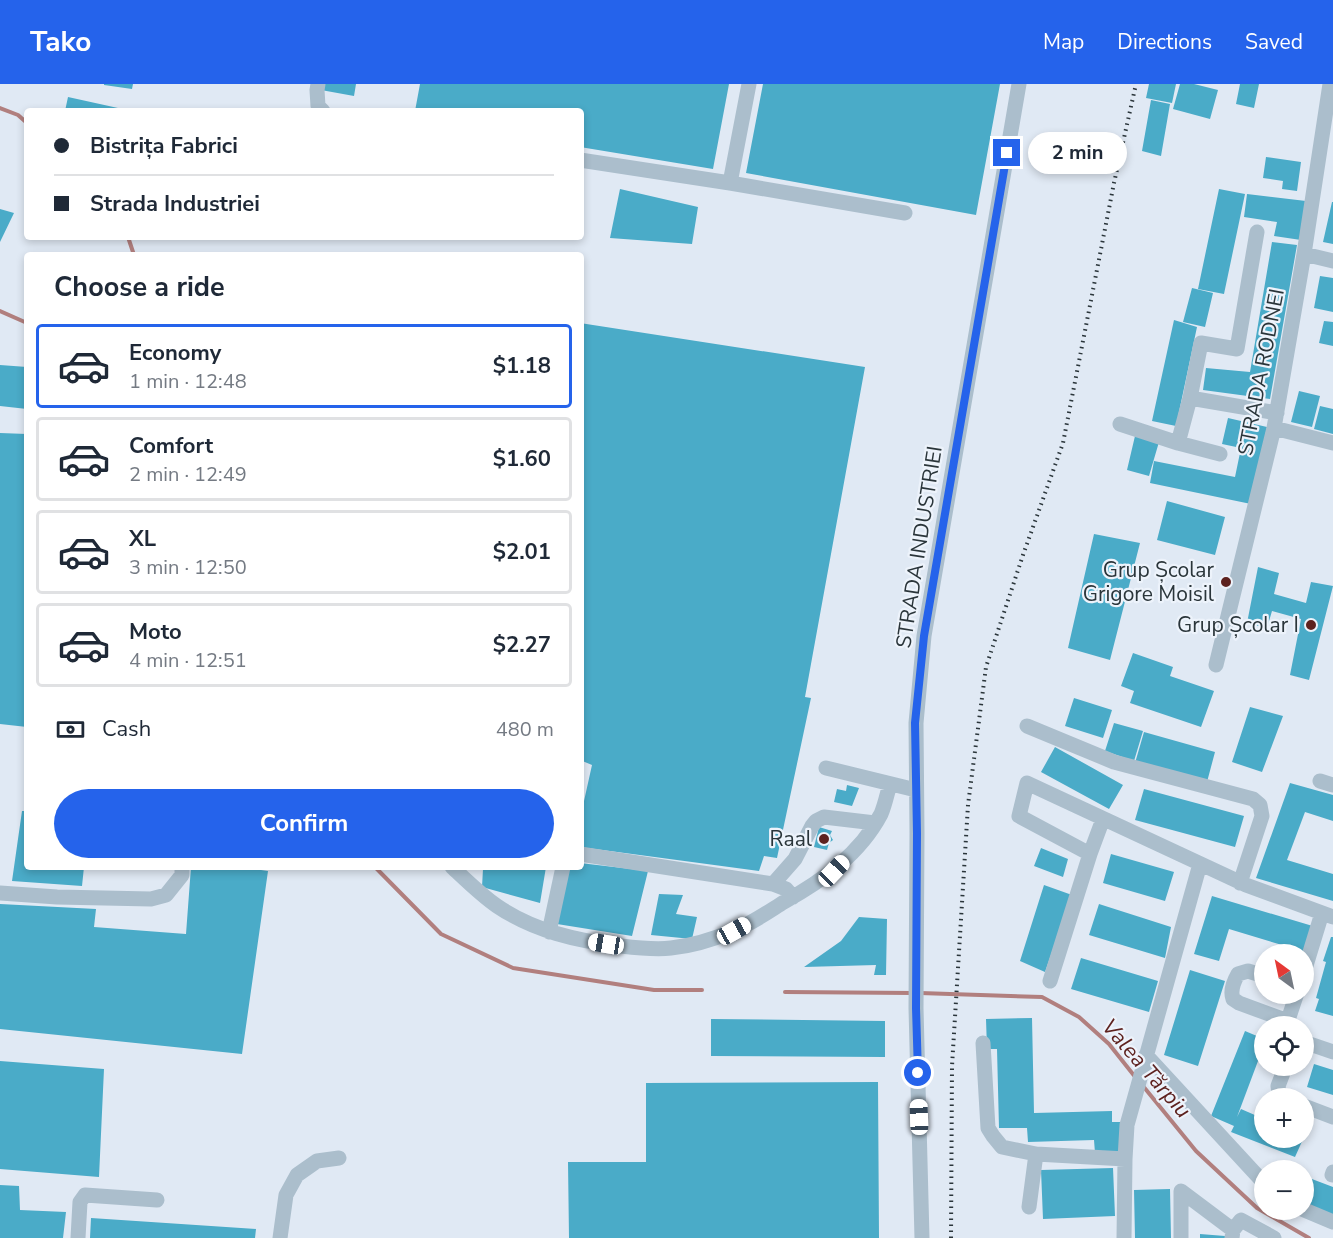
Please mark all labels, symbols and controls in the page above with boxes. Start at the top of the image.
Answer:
text: Tako [30,23,91,61]
text: Map [1043,28,1084,56]
text: Directions [1117,28,1212,56]
text: Saved [1245,28,1303,56]
text: Bistrița Fabrici [90,131,238,161]
callout: 2 min [1028,132,1127,174]
route end [993,139,1020,166]
text: 2 min [1052,139,1103,166]
text: Strada Industriei [90,189,260,219]
text: Choose a ride [54,269,225,306]
street label: STRADA RODNEI [1231,286,1291,458]
text: Economy [129,338,221,368]
icon: car [57,339,111,393]
text: $1.18 [493,351,551,381]
text: 1 min · 12:48 [129,368,247,395]
text: Comfort [129,431,213,461]
icon: car [57,432,111,486]
text: $1.60 [493,444,551,474]
street label: STRADA INDUSTRIEI [889,444,949,650]
text: 2 min · 12:49 [129,461,247,488]
text: XL [129,524,156,554]
icon: car [57,525,111,579]
text: $2.01 [493,537,551,567]
text: 3 min · 12:50 [129,554,247,581]
place label: Grup Școlar Grigore Moisil [1083,556,1215,608]
marker: Grup Școlar Grigore Moisil [1219,575,1233,589]
place label: Grup Școlar I [1177,611,1299,639]
text: Moto [129,617,182,647]
icon: car [57,618,111,672]
marker: Grup Școlar I [1304,618,1318,632]
text: $2.27 [493,630,551,660]
text: 4 min · 12:51 [129,647,247,674]
icon: cash [54,713,87,746]
text: Cash [102,714,151,744]
text: 480 m [496,716,554,743]
button: Confirm [54,789,554,858]
place label: Raal [770,825,813,853]
marker: Raal [817,832,831,846]
car [815,852,853,890]
car [714,914,754,948]
car [587,932,625,956]
north arrow [1254,944,1314,1004]
map controls [1254,944,1314,1220]
water label: Valea Tărpiu [1095,1013,1198,1125]
button: locate [1254,1016,1314,1076]
route start [904,1059,931,1086]
button: + [1254,1088,1314,1148]
car [909,1099,929,1135]
button: − [1254,1160,1314,1220]

